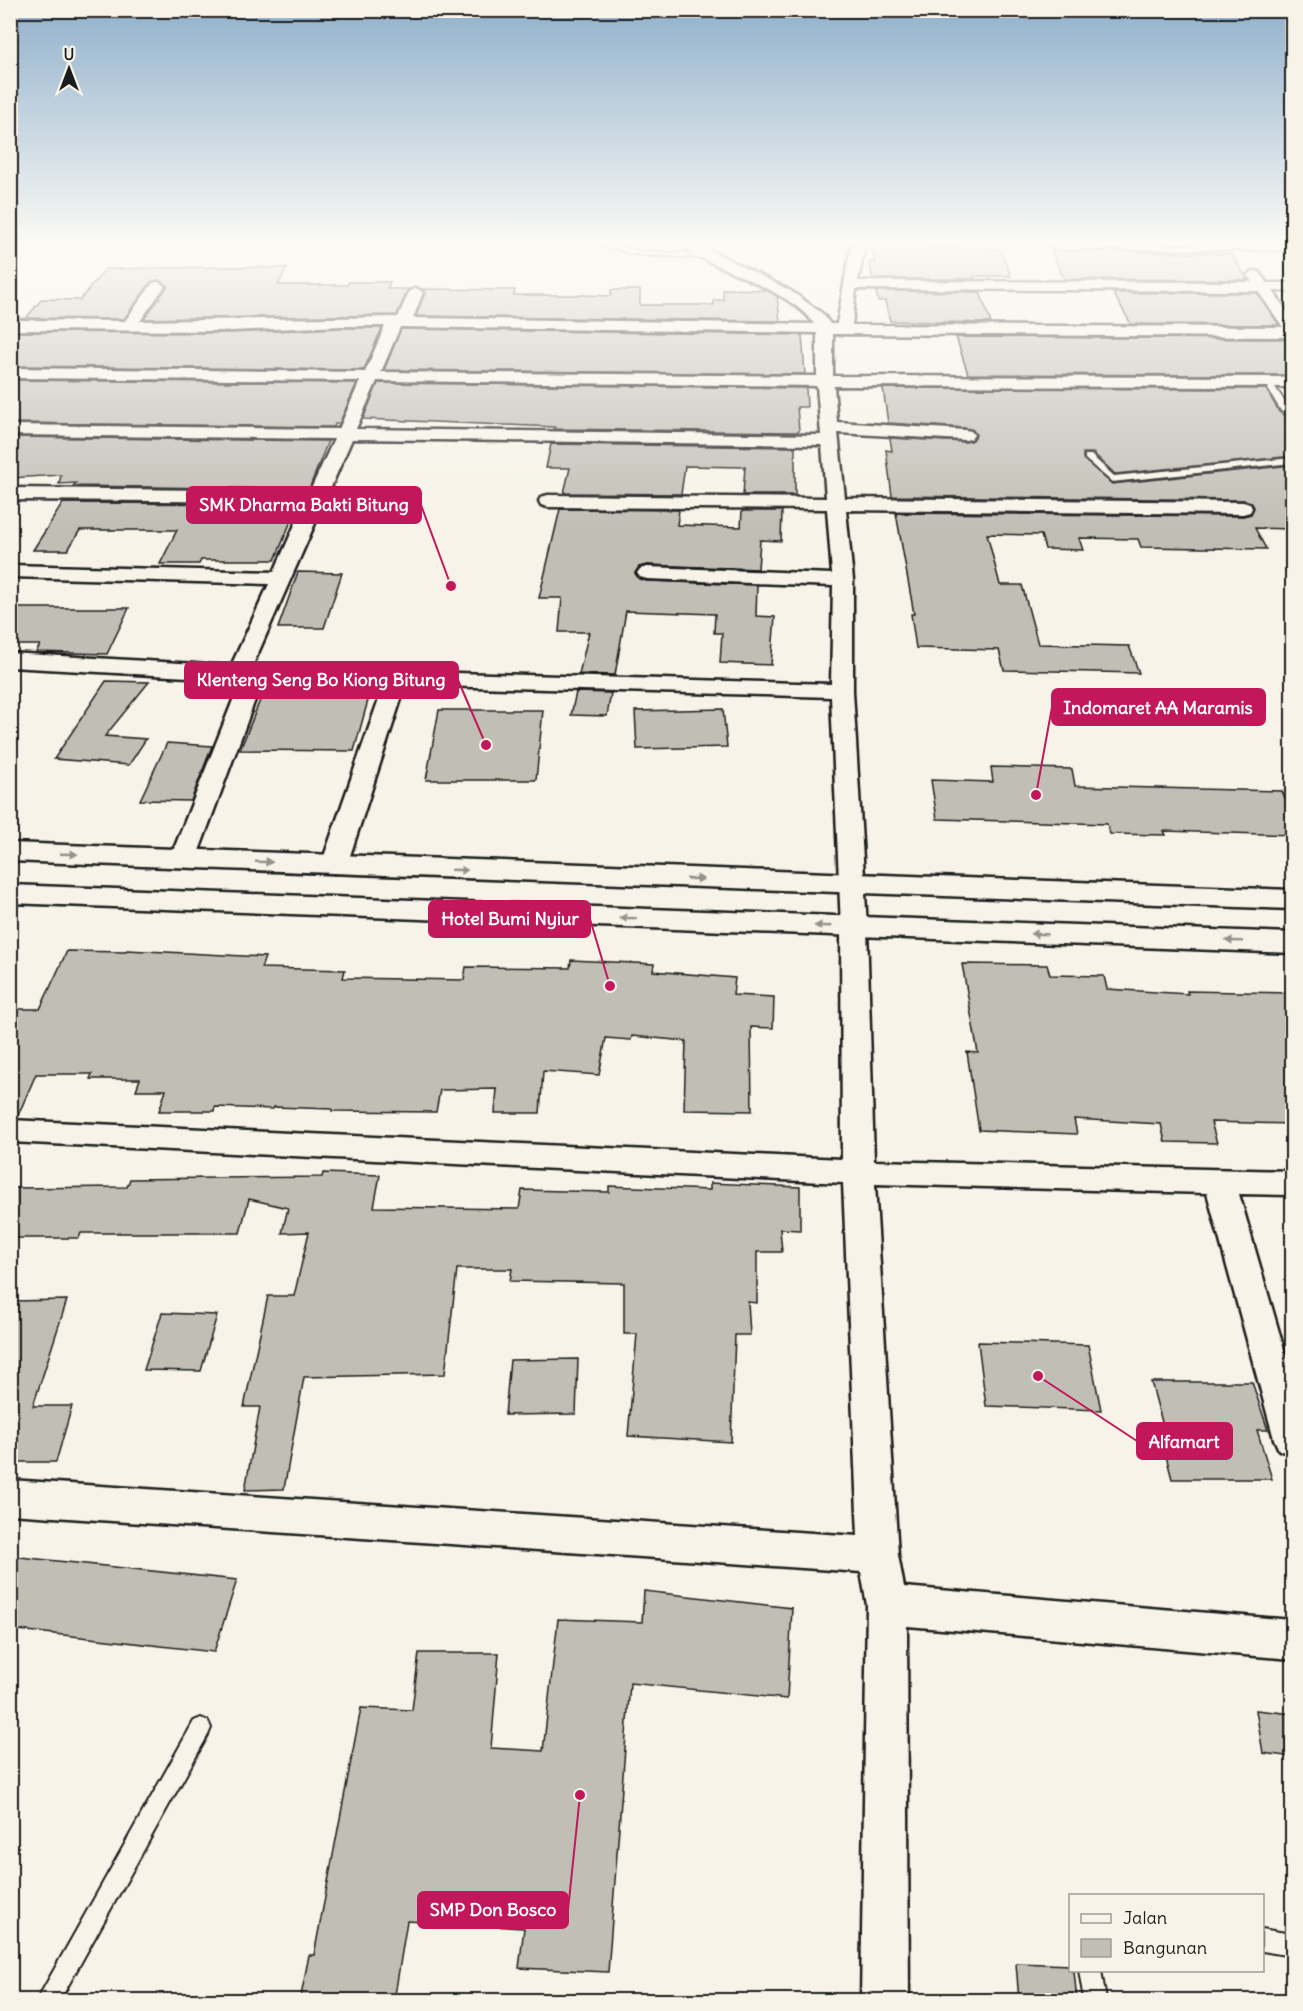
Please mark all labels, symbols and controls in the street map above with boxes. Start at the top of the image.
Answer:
north arrow [39,39,99,99]
text: U [64,44,74,64]
callout: SMK Dharma Bakti Bitung [187,487,421,523]
text: SMK Dharma Bakti Bitung [199,493,409,516]
callout: Klenteng Seng Bo Kiong Bitung [185,662,458,698]
text: Klenteng Seng Bo Kiong Bitung [197,668,445,691]
callout: Indomaret AA Maramis [1052,689,1265,725]
text: Indomaret AA Maramis [1063,696,1253,719]
one-way arrow [59,850,78,859]
one-way arrow [254,858,273,867]
one-way arrow [449,865,468,874]
one-way arrow [686,874,705,883]
callout: Hotel Bumi Nyiur [429,901,590,937]
text: Hotel Bumi Nyiur [441,907,579,930]
one-way arrow [619,914,638,923]
one-way arrow [814,921,833,931]
one-way arrow [1030,929,1049,939]
one-way arrow [1225,937,1244,946]
callout: Alfamart [1137,1423,1232,1459]
text: Alfamart [1149,1430,1220,1453]
callout: SMP Don Bosco [418,1892,568,1928]
legend [1069,1894,1264,1972]
text: SMP Don Bosco [430,1898,556,1921]
text: Jalan [1123,1906,1167,1929]
text: Bangunan [1123,1936,1207,1959]

